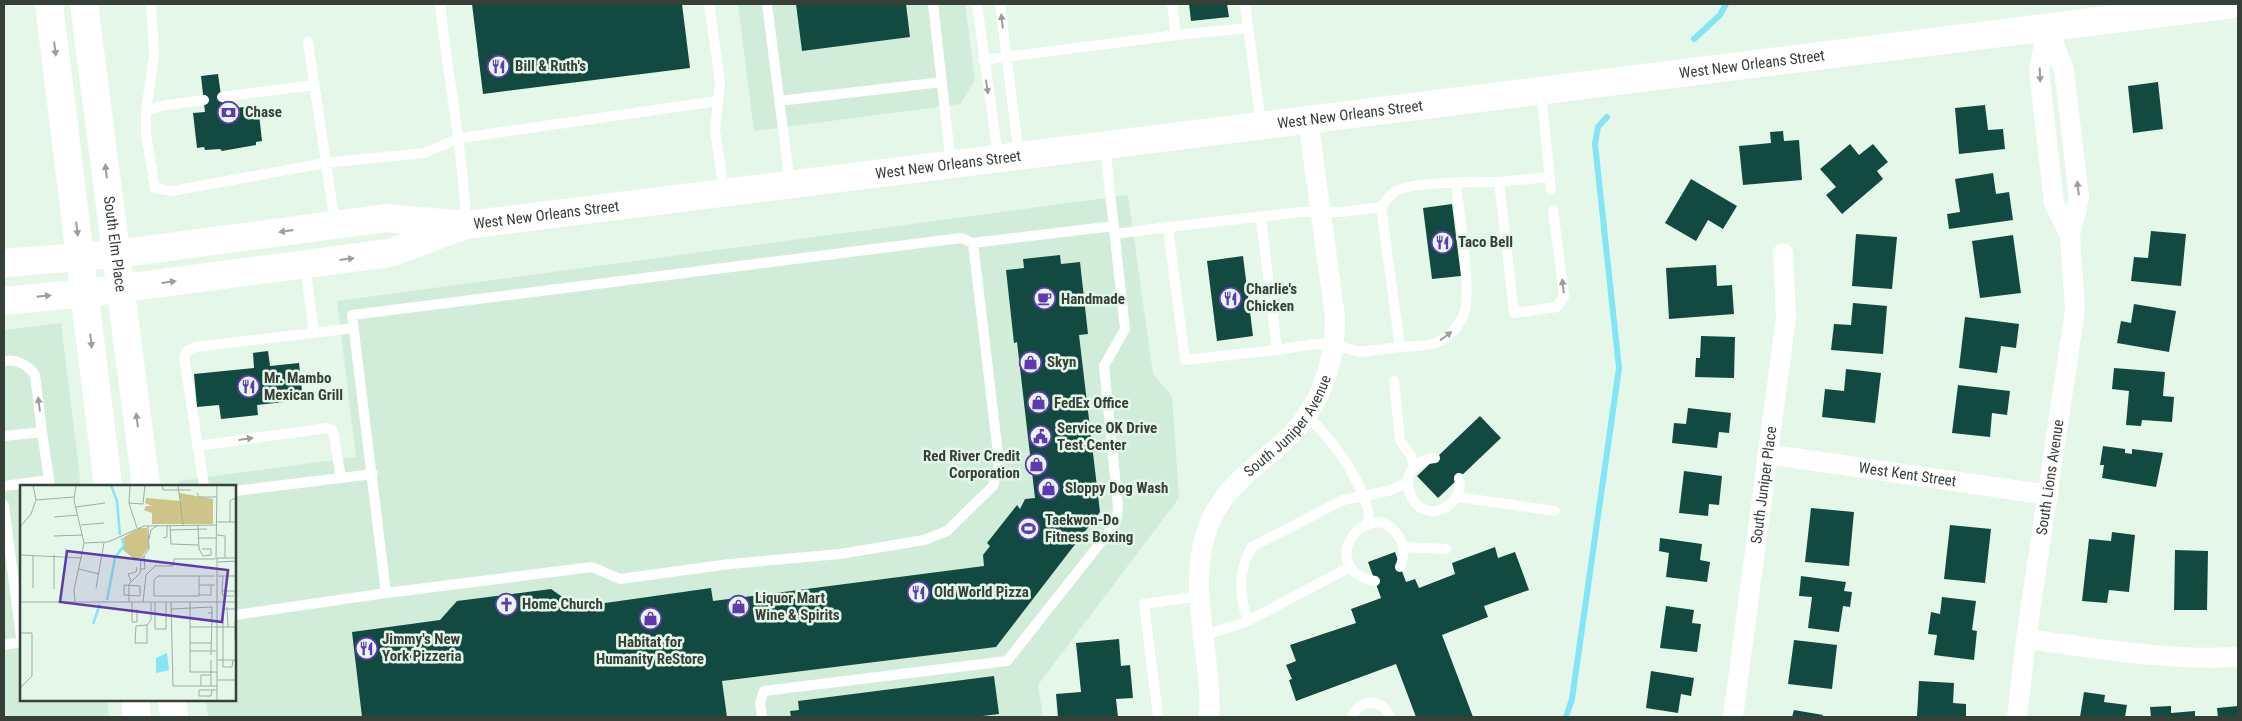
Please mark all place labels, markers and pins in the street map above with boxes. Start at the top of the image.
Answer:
restaurant icon: Bill & Ruth's [487,54,511,78]
place label: Bill & Ruth's [515,57,586,75]
bank icon: Chase [217,100,241,124]
place label: Chase [245,103,282,121]
restaurant icon: Taco Bell [1430,230,1454,254]
place label: Taco Bell [1458,233,1513,251]
place label: Charlie's Chicken [1246,280,1297,315]
restaurant icon: Charlie's Chicken [1218,286,1242,310]
cafe icon: Handmade [1033,287,1057,311]
place label: Handmade [1061,290,1125,308]
shop icon: Skyn [1019,350,1043,374]
place label: Skyn [1047,353,1076,371]
place label: Mr. Mambo Mexican Grill [264,369,343,404]
restaurant icon: Mr. Mambo Mexican Grill [236,375,260,399]
shop icon: FedEx Office [1026,391,1050,415]
place label: FedEx Office [1054,394,1129,412]
place label: Service OK Drive Test Center [1057,419,1157,454]
public building icon: Service OK Drive Test Center [1029,425,1053,449]
place label: Red River Credit Corporation [923,447,1020,482]
shop icon: Red River Credit Corporation [1024,453,1048,477]
shop icon: Sloppy Dog Wash [1037,476,1061,500]
place label: Sloppy Dog Wash [1065,479,1168,497]
place label: Taekwon-Do Fitness Boxing [1045,511,1133,546]
sports icon: Taekwon-Do Fitness Boxing [1017,517,1041,541]
restaurant icon: Old World Pizza [906,580,930,604]
place label: Old World Pizza [934,583,1029,601]
place label: Liquor Mart Wine & Spirits [755,589,840,624]
church icon: Home Church [494,592,518,616]
place label: Home Church [522,595,603,613]
shop icon: Liquor Mart Wine & Spirits [727,595,751,619]
shop icon: Habitat for Humanity ReStore [638,607,662,631]
place label: Jimmy's New York Pizzeria [382,630,461,665]
place label: Habitat for Humanity ReStore [596,633,704,668]
restaurant icon: Jimmy's New York Pizzeria [354,636,378,660]

